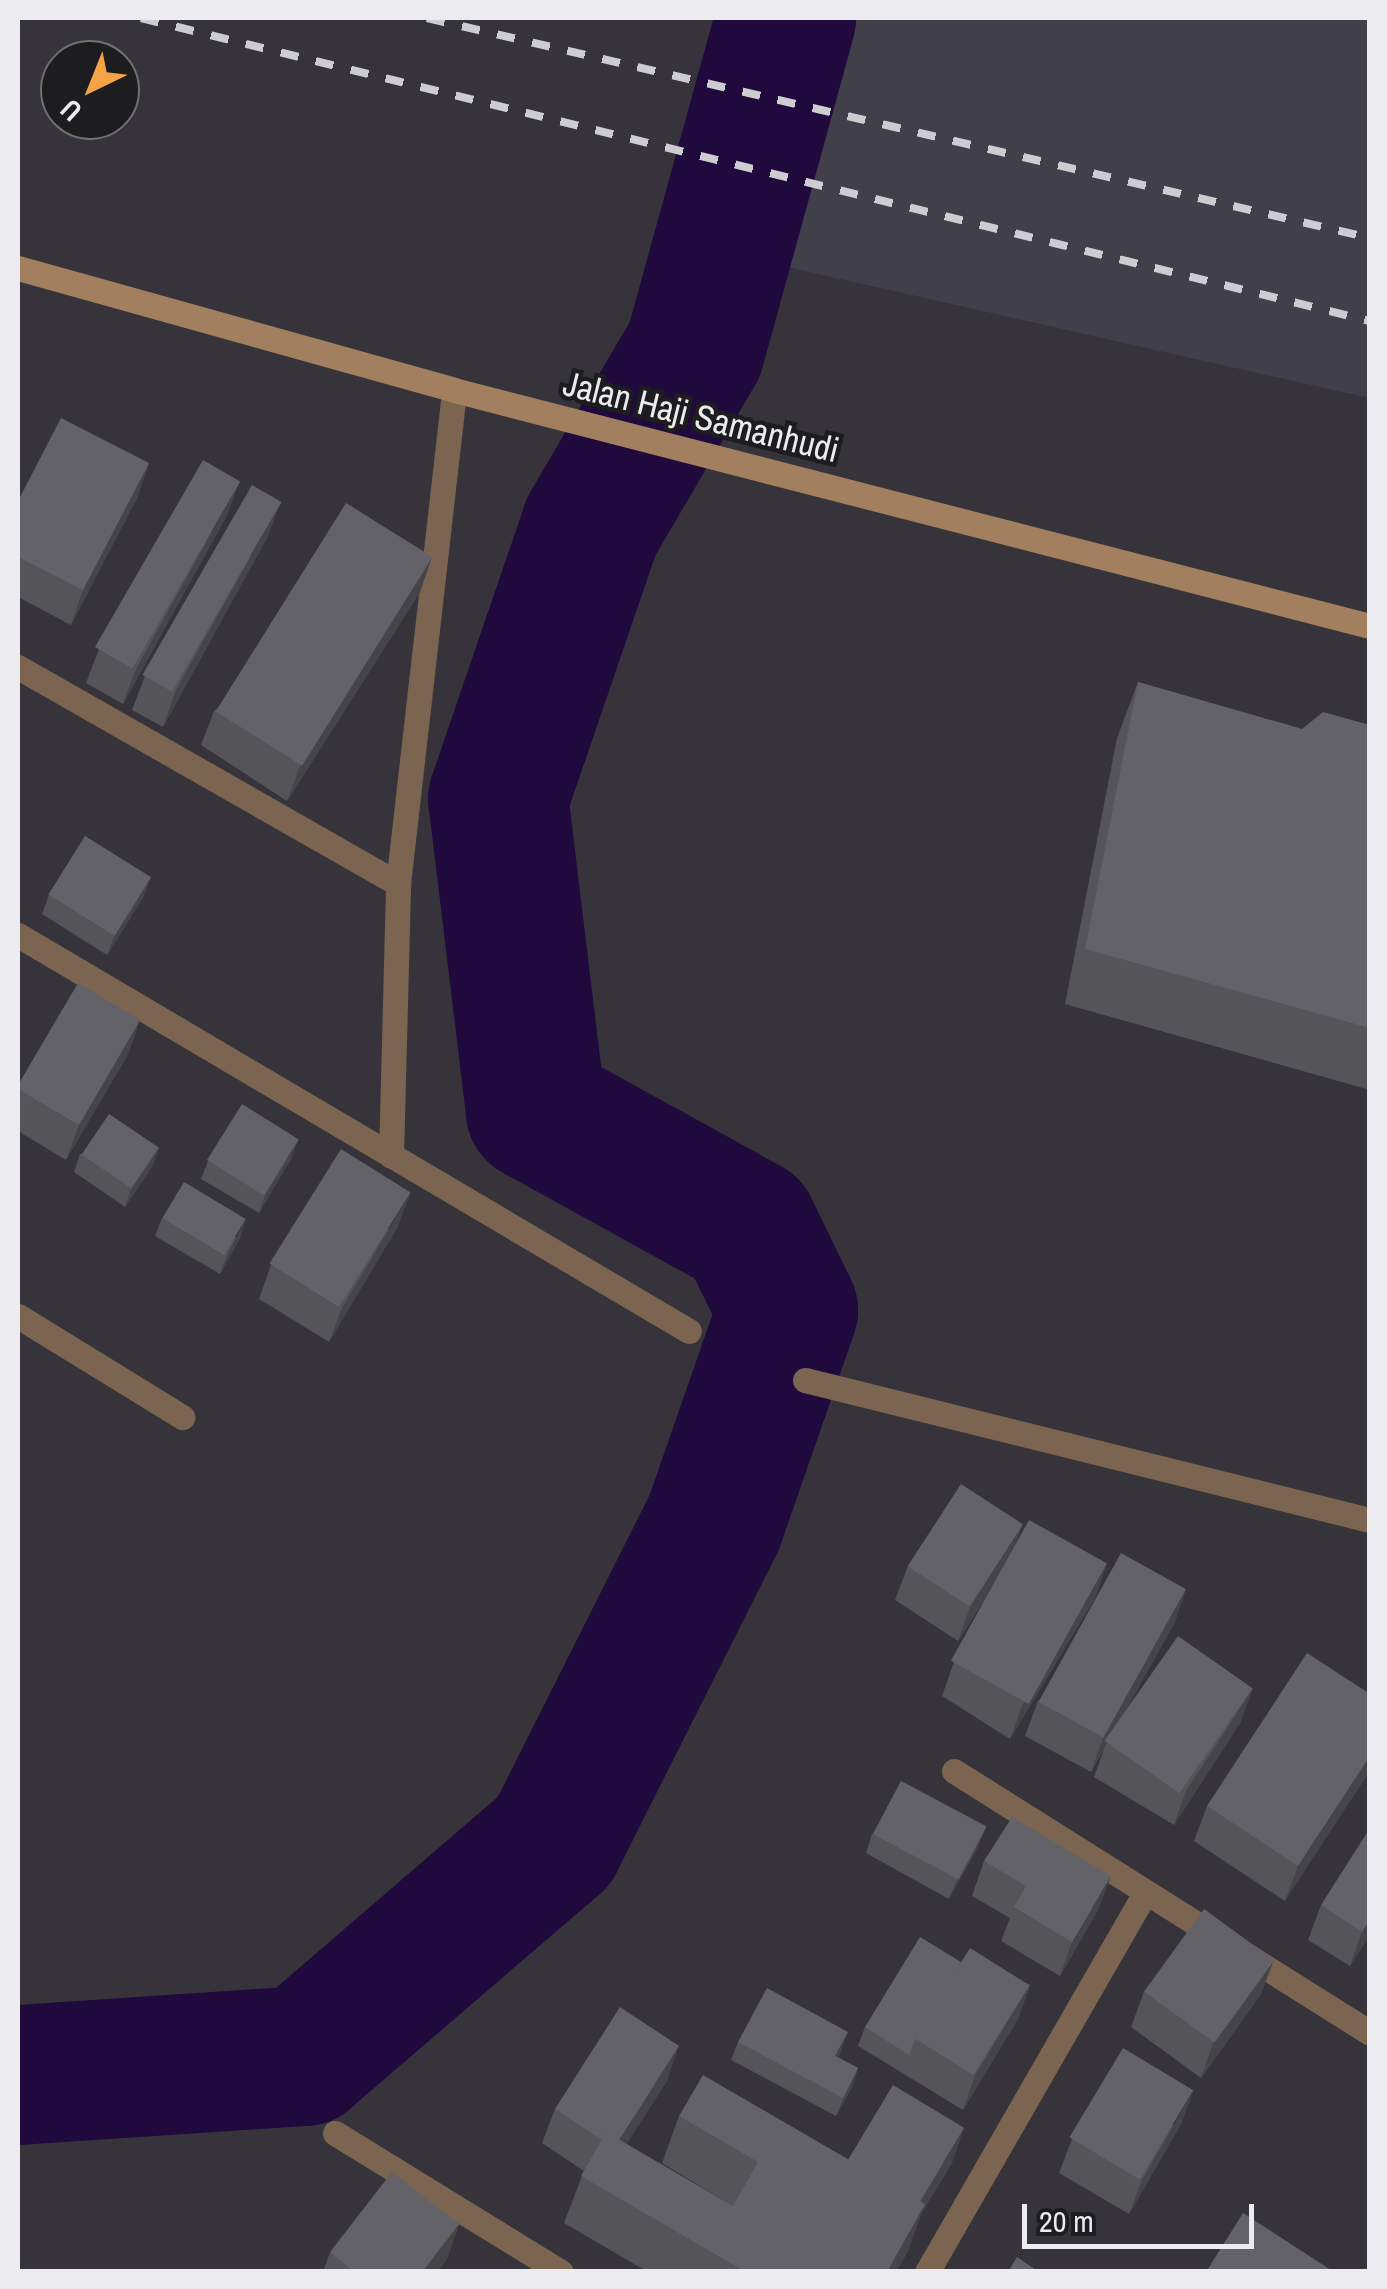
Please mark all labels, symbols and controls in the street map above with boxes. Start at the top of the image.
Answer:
north arrow [40,40,140,140]
text: U [52,91,90,130]
street label: Jalan Haji Samanhudi [559,362,843,472]
scale bar [1027,2184,1260,2246]
text: 20 m [1039,2201,1094,2241]

